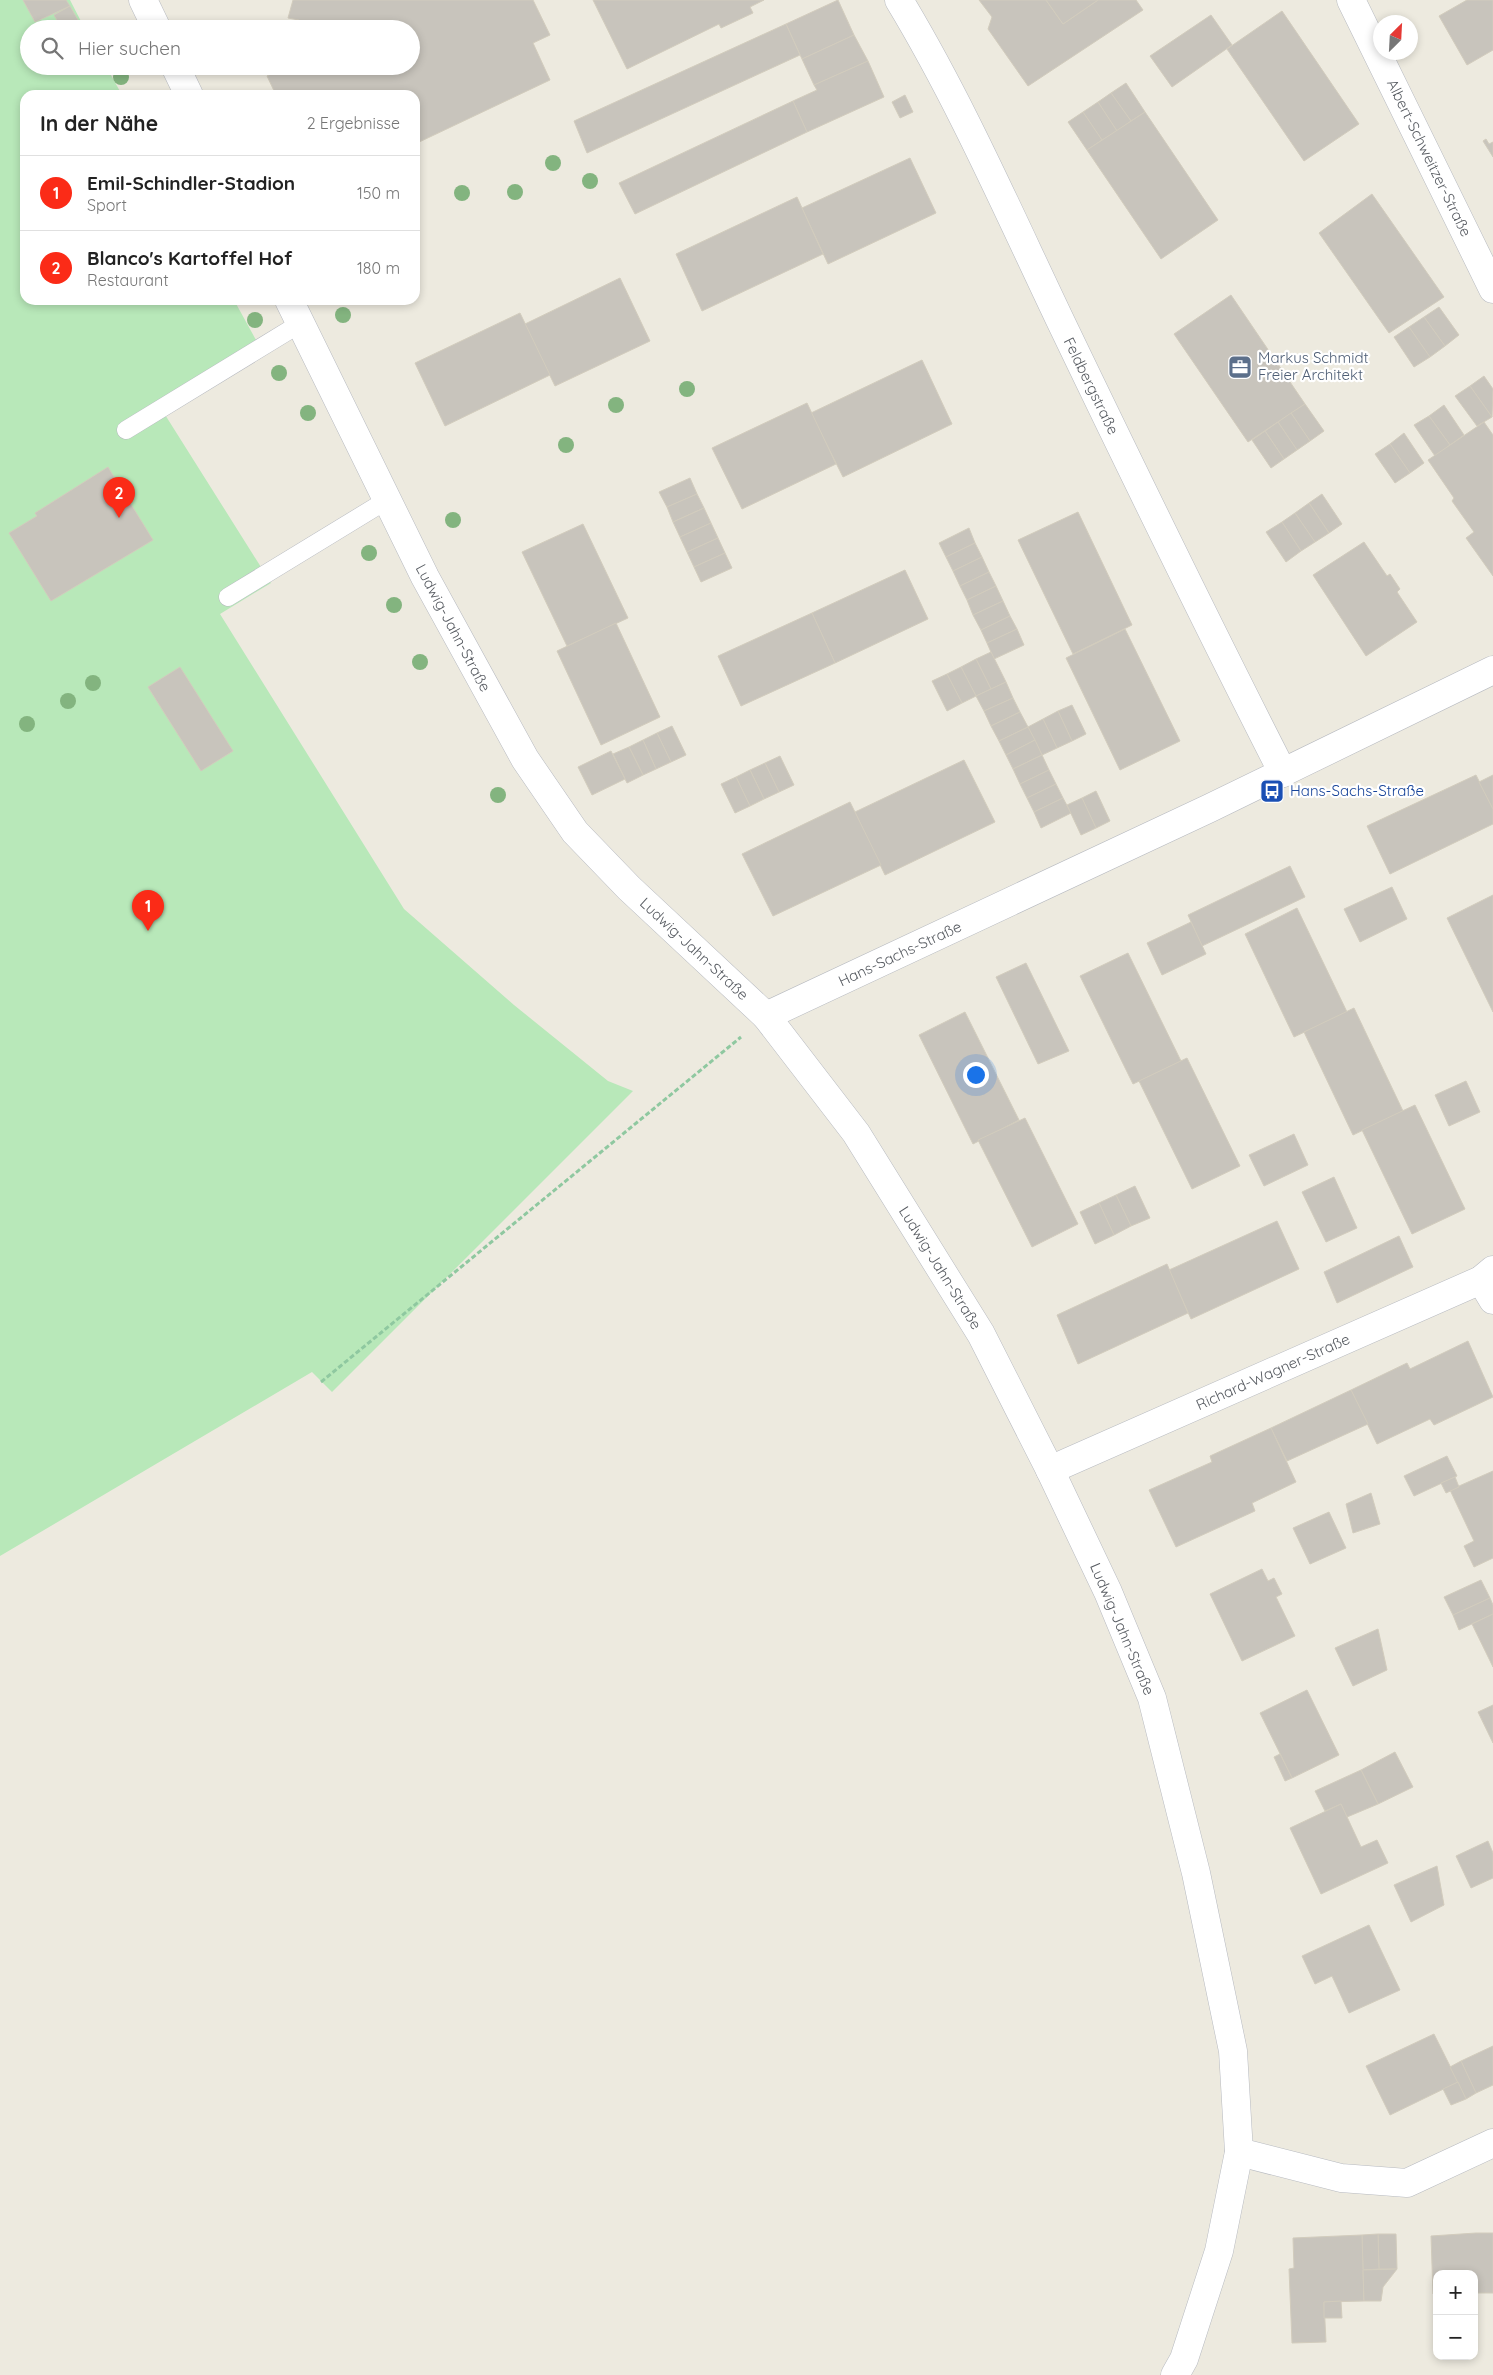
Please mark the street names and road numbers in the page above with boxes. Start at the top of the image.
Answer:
street label: Albert-Schweitzer-Straße [1383,76,1476,240]
street label: Feldbergstraße [1060,334,1123,438]
street label: Ludwig-Jahn-Straße [412,561,495,695]
street label: Ludwig-Jahn-Straße [636,893,753,1004]
street label: Hans-Sachs-Straße [835,917,964,990]
street label: Ludwig-Jahn-Straße [895,1203,986,1333]
street label: Richard-Wagner-Straße [1193,1329,1353,1414]
street label: Ludwig-Jahn-Straße [1086,1560,1159,1698]

